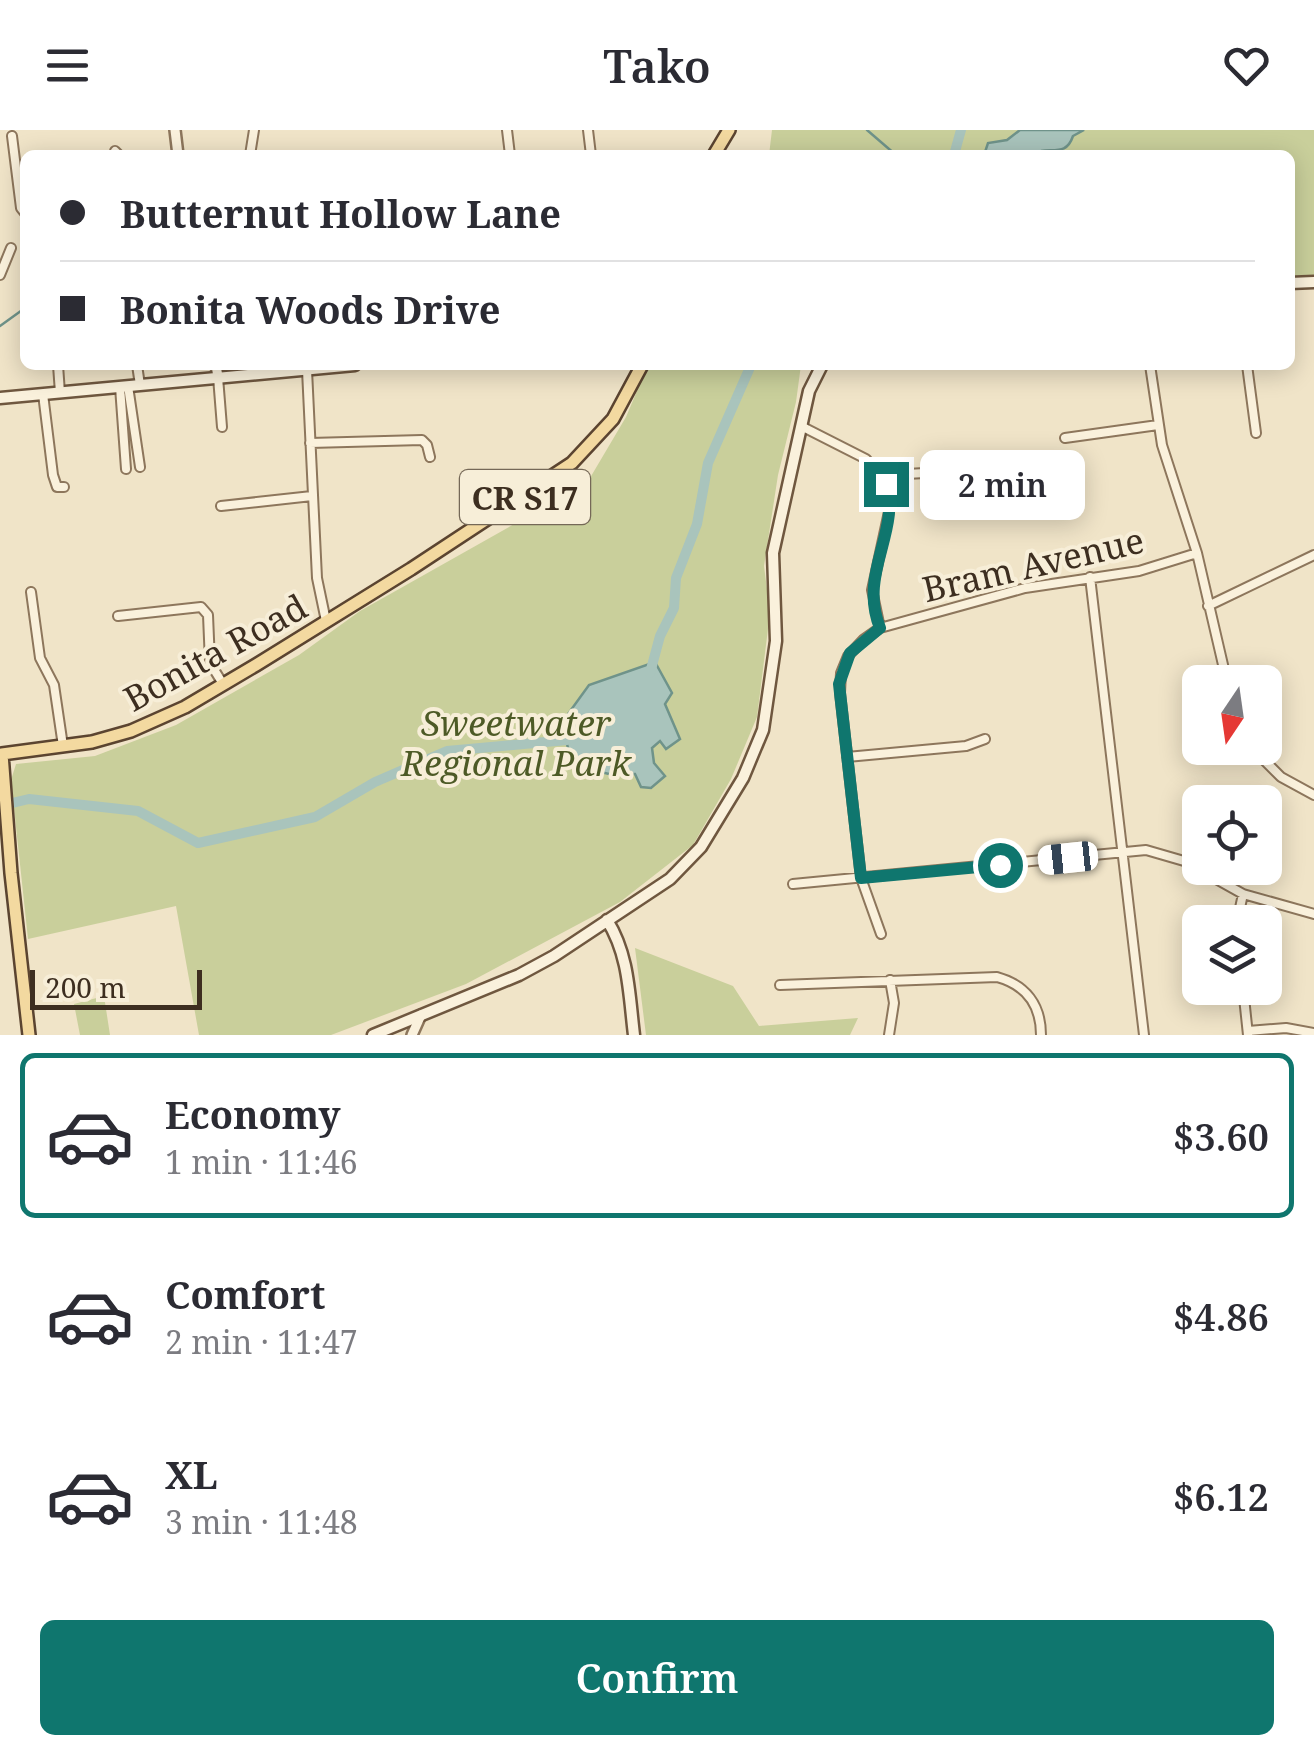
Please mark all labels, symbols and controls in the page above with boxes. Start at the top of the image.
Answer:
text: Tako [603,35,711,96]
icon: menu [40,38,95,93]
icon: heart [1219,38,1274,93]
text: Butternut Hollow Lane [120,187,561,239]
text: Bonita Woods Drive [120,283,501,335]
callout: 2 min [921,449,1086,519]
route end [864,462,909,507]
text: 2 min [958,463,1047,506]
road number: CR S17 [460,470,590,524]
street label: Bram Avenue [918,516,1148,612]
street label: Bonita Road [115,582,315,722]
north arrow [1182,665,1282,765]
map controls [1182,665,1282,1005]
park label: Sweetwater Regional Park [400,699,632,786]
button: locate [1182,785,1282,885]
car [1037,840,1099,876]
route start [978,843,1023,888]
button: layers [1182,905,1282,1005]
scale bar [30,965,202,1010]
text: 200 m [45,968,126,1006]
text: Economy [165,1088,341,1140]
icon: car [45,1091,135,1181]
text: $3.60 [1173,1110,1269,1162]
text: 1 min · 11:46 [165,1140,358,1183]
text: Comfort [165,1268,325,1320]
icon: car [45,1271,135,1361]
text: $4.86 [1173,1290,1269,1342]
text: 2 min · 11:47 [165,1320,358,1363]
text: XL [165,1448,218,1500]
icon: car [45,1451,135,1541]
text: $6.12 [1173,1470,1269,1522]
text: 3 min · 11:48 [165,1500,358,1543]
button: Confirm [40,1620,1274,1735]

